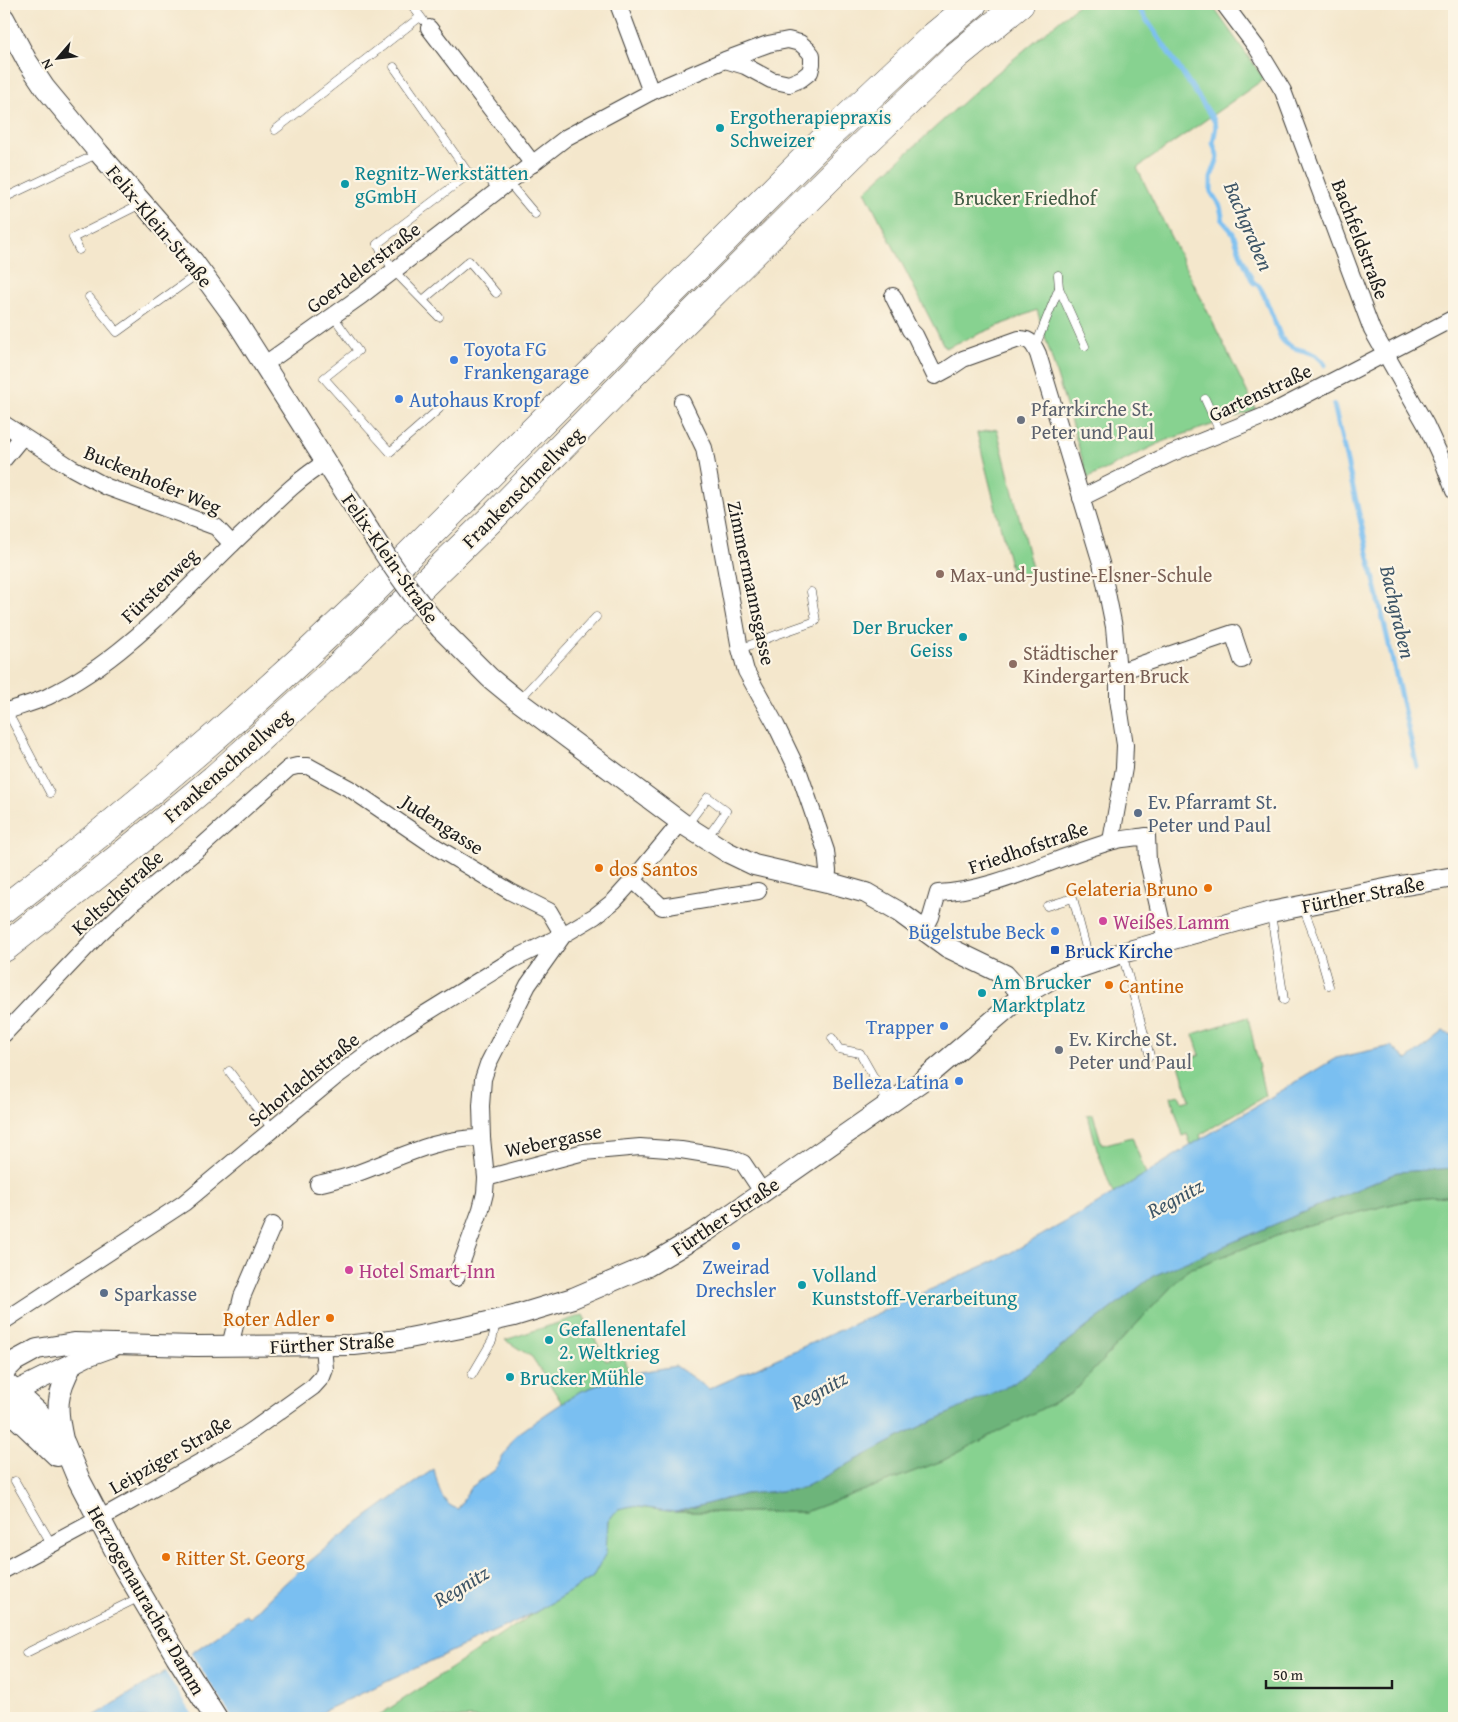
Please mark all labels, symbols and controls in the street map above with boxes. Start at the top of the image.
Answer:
north arrow [32,32,82,82]
text: N [35,55,58,73]
place label: Ergotherapiepraxis Schweizer [730,102,892,154]
marker: Ergotherapiepraxis Schweizer [714,122,726,134]
street label: Felix-Klein-Straße [100,158,220,294]
place label: Regnitz-Werkstätten gGmbH [355,158,529,210]
street label: Bachfeldstraße [1325,175,1397,303]
water label: Bachgraben [1216,176,1282,276]
marker: Regnitz-Werkstätten gGmbH [339,178,351,190]
park label: Brucker Friedhof [954,183,1099,212]
street label: Goerdelerstraße [300,214,426,320]
place label: Toyota FG Frankengarage [464,334,589,386]
marker: Toyota FG Frankengarage [448,354,460,366]
street label: Gartenstraße [1204,355,1316,429]
place label: Autohaus Kropf [409,385,543,414]
marker: Autohaus Kropf [393,393,405,405]
place label: Pfarrkirche St. Peter und Paul [1031,394,1154,446]
marker: Pfarrkirche St. Peter und Paul [1015,414,1027,426]
street label: Frankenschnellweg [455,420,589,554]
street label: Buckenhofer Weg [80,437,226,521]
street label: Felix-Klein-Straße [335,487,447,629]
street label: Zimmermannsgasse [720,498,784,668]
street label: Fürstenweg [114,541,204,629]
place label: Max-und-Justine-Elsner-Schule [950,560,1212,589]
water label: Bachgraben [1372,561,1424,662]
marker: Max-und-Justine-Elsner-Schule [934,568,946,580]
place label: Der Brucker Geiss [852,612,953,664]
marker: Der Brucker Geiss [957,631,969,643]
place label: Städtischer Kindergarten Bruck [1023,638,1190,690]
marker: Städtischer Kindergarten Bruck [1007,658,1019,670]
street label: Frankenschnellweg [157,701,298,829]
street label: Judengasse [394,785,490,862]
place label: Ev. Pfarramt St. Peter und Paul [1148,787,1277,839]
marker: Ev. Pfarramt St. Peter und Paul [1132,807,1144,819]
street label: Friedhofstraße [964,813,1092,881]
street label: Keltschstraße [64,843,170,941]
place label: dos Santos [609,854,698,883]
marker: dos Santos [593,862,605,874]
street label: Fürther Straße [1299,868,1427,920]
place label: Gelateria Bruno [1066,874,1198,903]
marker: Gelateria Bruno [1202,882,1214,894]
place label: Weißes Lamm [1113,907,1230,936]
marker: Weißes Lamm [1097,915,1109,927]
place label: Bügelstube Beck [908,917,1046,946]
marker: Bügelstube Beck [1049,925,1061,937]
place label: Bruck Kirche [1065,936,1173,965]
marker: Bruck Kirche [1049,944,1061,956]
place label: Am Brucker Marktplatz [992,967,1091,1019]
place label: Cantine [1119,971,1184,1000]
marker: Cantine [1103,979,1115,991]
marker: Am Brucker Marktplatz [976,987,988,999]
place label: Trapper [866,1012,934,1041]
marker: Trapper [938,1020,950,1032]
place label: Ev. Kirche St. Peter und Paul [1069,1024,1192,1076]
street label: Schorlachstraße [241,1025,365,1133]
marker: Ev. Kirche St. Peter und Paul [1053,1044,1065,1056]
place label: Belleza Latina [832,1067,950,1096]
marker: Belleza Latina [953,1075,965,1087]
street label: Webergasse [502,1116,604,1164]
street label: Fürther Straße [665,1169,785,1263]
water label: Regnitz [1140,1170,1209,1226]
marker: Zweirad Drechsler [730,1240,742,1252]
place label: Zweirad Drechsler [696,1252,776,1304]
place label: Hotel Smart-Inn [359,1256,495,1285]
place label: Volland Kunststoff-Verarbeitung [812,1260,1017,1312]
marker: Hotel Smart-Inn [343,1264,355,1276]
place label: Sparkasse [114,1279,197,1308]
marker: Volland Kunststoff-Verarbeitung [796,1279,808,1291]
marker: Sparkasse [98,1287,110,1299]
place label: Roter Adler [223,1304,320,1333]
marker: Roter Adler [324,1312,336,1324]
place label: Gefallenentafel 2. Weltkrieg [559,1314,687,1366]
street label: Fürther Straße [269,1325,395,1361]
marker: Gefallenentafel 2. Weltkrieg [543,1334,555,1346]
water label: Regnitz [784,1362,853,1418]
place label: Brucker Mühle [520,1363,644,1392]
marker: Brucker Mühle [504,1371,516,1383]
street label: Leipziger Straße [103,1407,237,1501]
street label: Herzogenauracher Damm [81,1500,213,1701]
place label: Ritter St. Georg [176,1543,305,1572]
marker: Ritter St. Georg [160,1551,172,1563]
water label: Regnitz [426,1557,495,1615]
scale bar [1266,1657,1392,1689]
text: 50 m [1273,1664,1304,1685]

